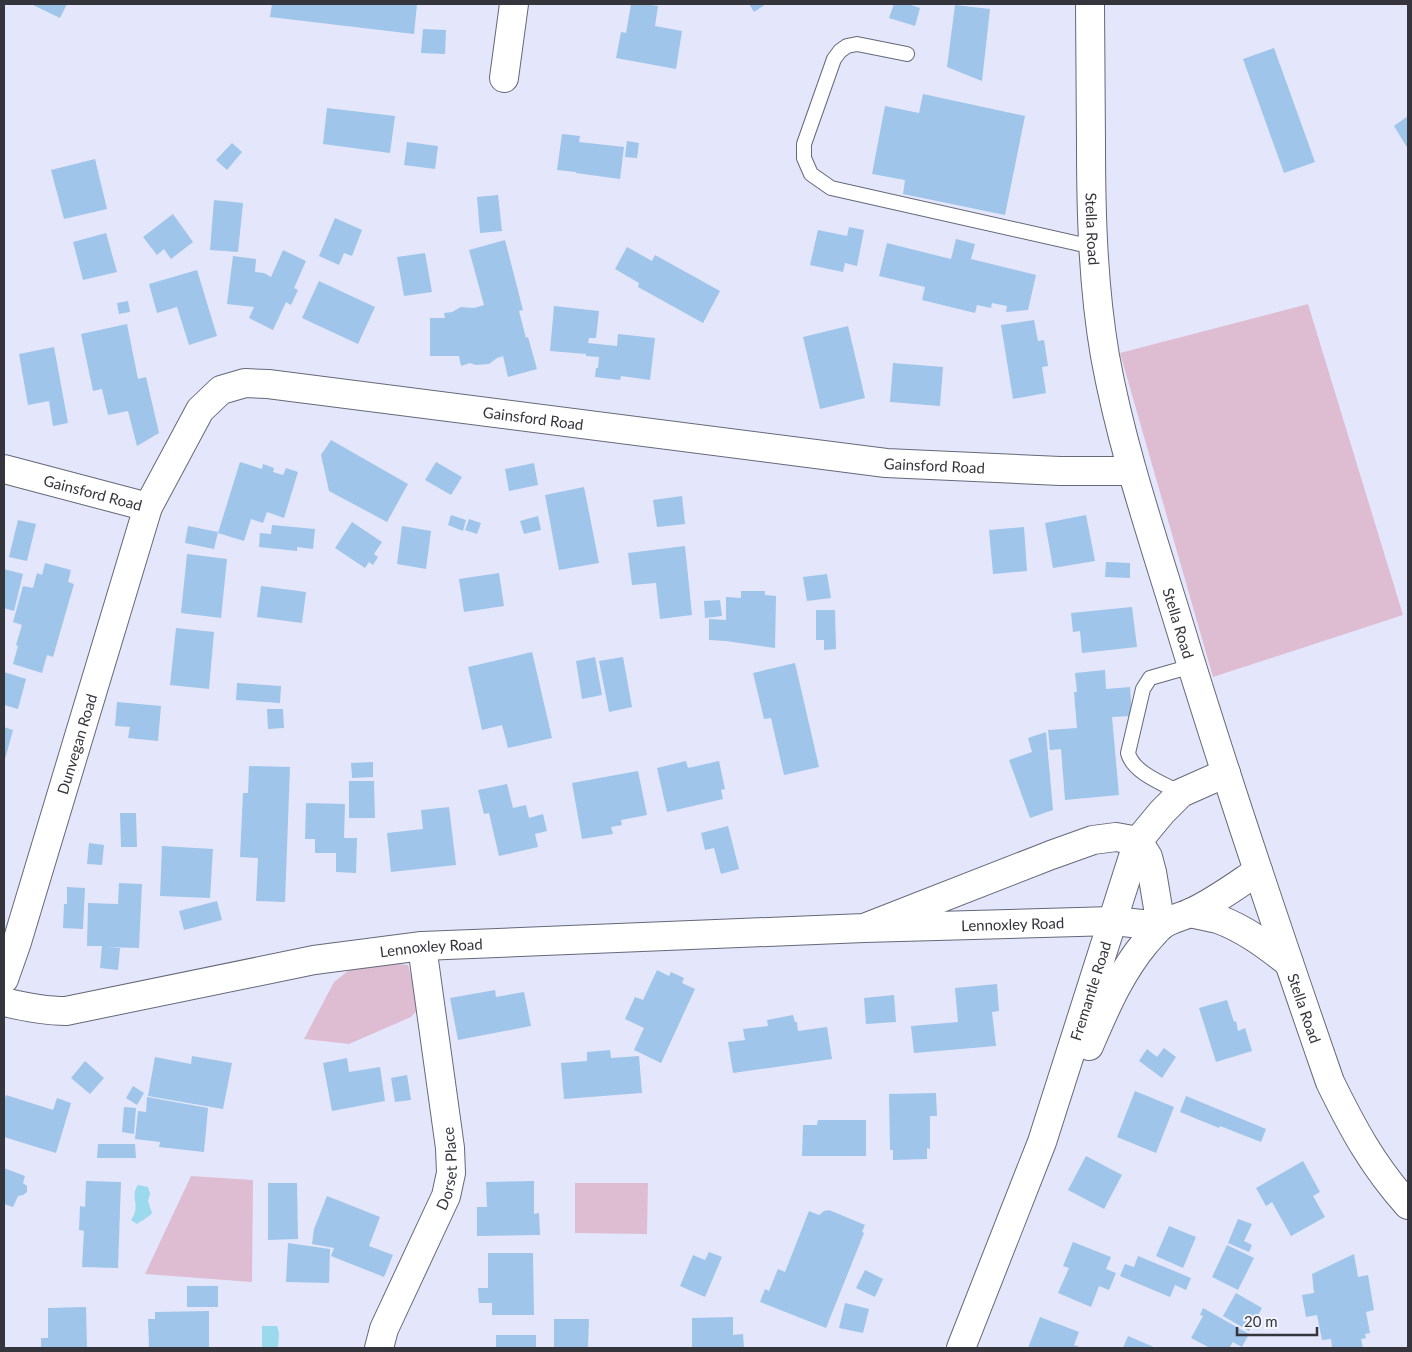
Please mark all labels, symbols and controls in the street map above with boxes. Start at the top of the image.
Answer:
street label: Stella Road [1082,192,1103,266]
street label: Gainsford Road [482,403,585,433]
street label: Gainsford Road [883,454,985,477]
street label: Gainsford Road [42,471,144,514]
street label: Stella Road [1159,586,1198,661]
street label: Dunvegan Road [53,692,100,796]
street label: Lennoxley Road [961,913,1065,934]
street label: Lennoxley Road [379,935,483,960]
street label: Fremantle Road [1066,939,1114,1043]
street label: Stella Road [1284,971,1325,1045]
street label: Dorset Place [432,1126,460,1213]
scale bar [1237,1304,1317,1336]
text: 20 m [1244,1312,1278,1330]

